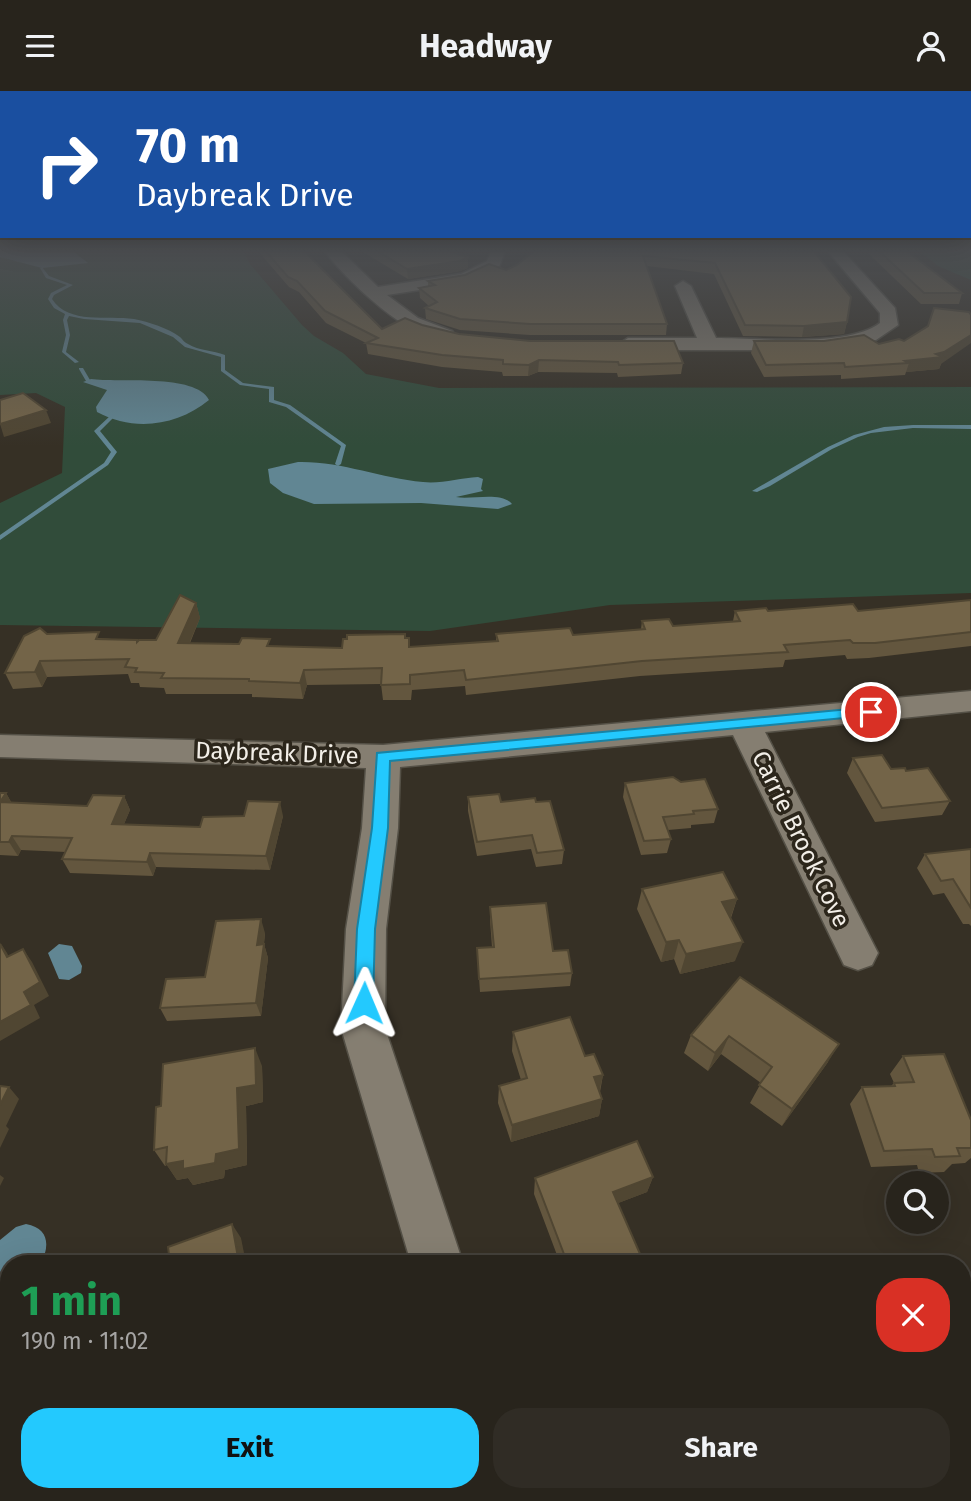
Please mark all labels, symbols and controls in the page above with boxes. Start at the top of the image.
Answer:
icon: menu [21,27,59,65]
text: Headway [419,27,552,65]
icon: person [912,27,950,65]
text: 70 m [136,116,240,175]
icon: right [21,119,112,210]
text: Daybreak Drive [136,176,354,214]
pin [841,682,901,742]
icon: arrive [852,693,890,731]
street label: Daybreak Drive [195,736,359,770]
street label: Carrie Brook Cove [746,746,856,932]
position arrow [327,966,401,1040]
map controls [886,1171,949,1234]
button: search [886,1171,949,1234]
text: 1 min [21,1276,122,1326]
button: close [876,1278,950,1352]
text: 190 m · 11:02 [21,1327,148,1355]
button: Exit [21,1408,479,1488]
button: Share [493,1408,950,1488]

